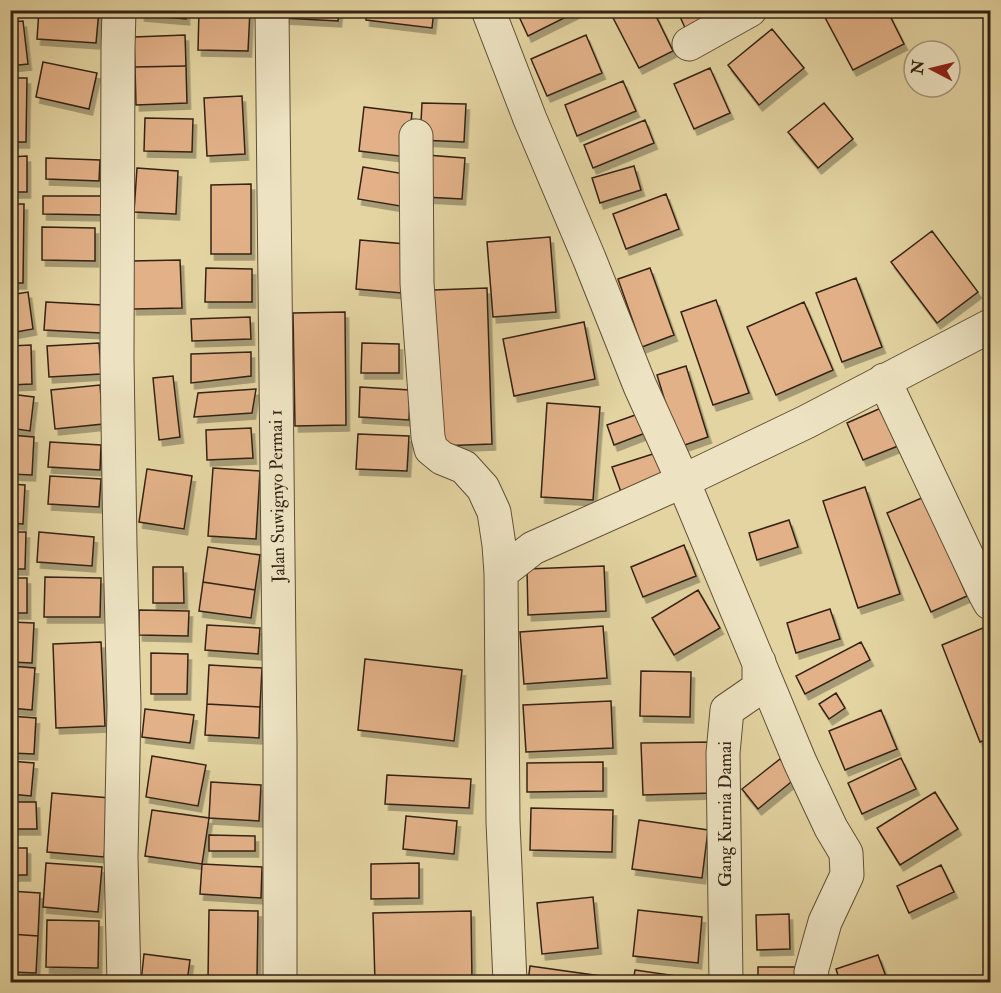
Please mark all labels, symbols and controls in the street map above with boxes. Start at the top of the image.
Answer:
north arrow [902,39,962,99]
text: N [907,58,929,77]
street label: Jalan Suwignyo Permai 1 [264,409,291,584]
street label: Gang Kurnia Damai [714,741,737,887]

